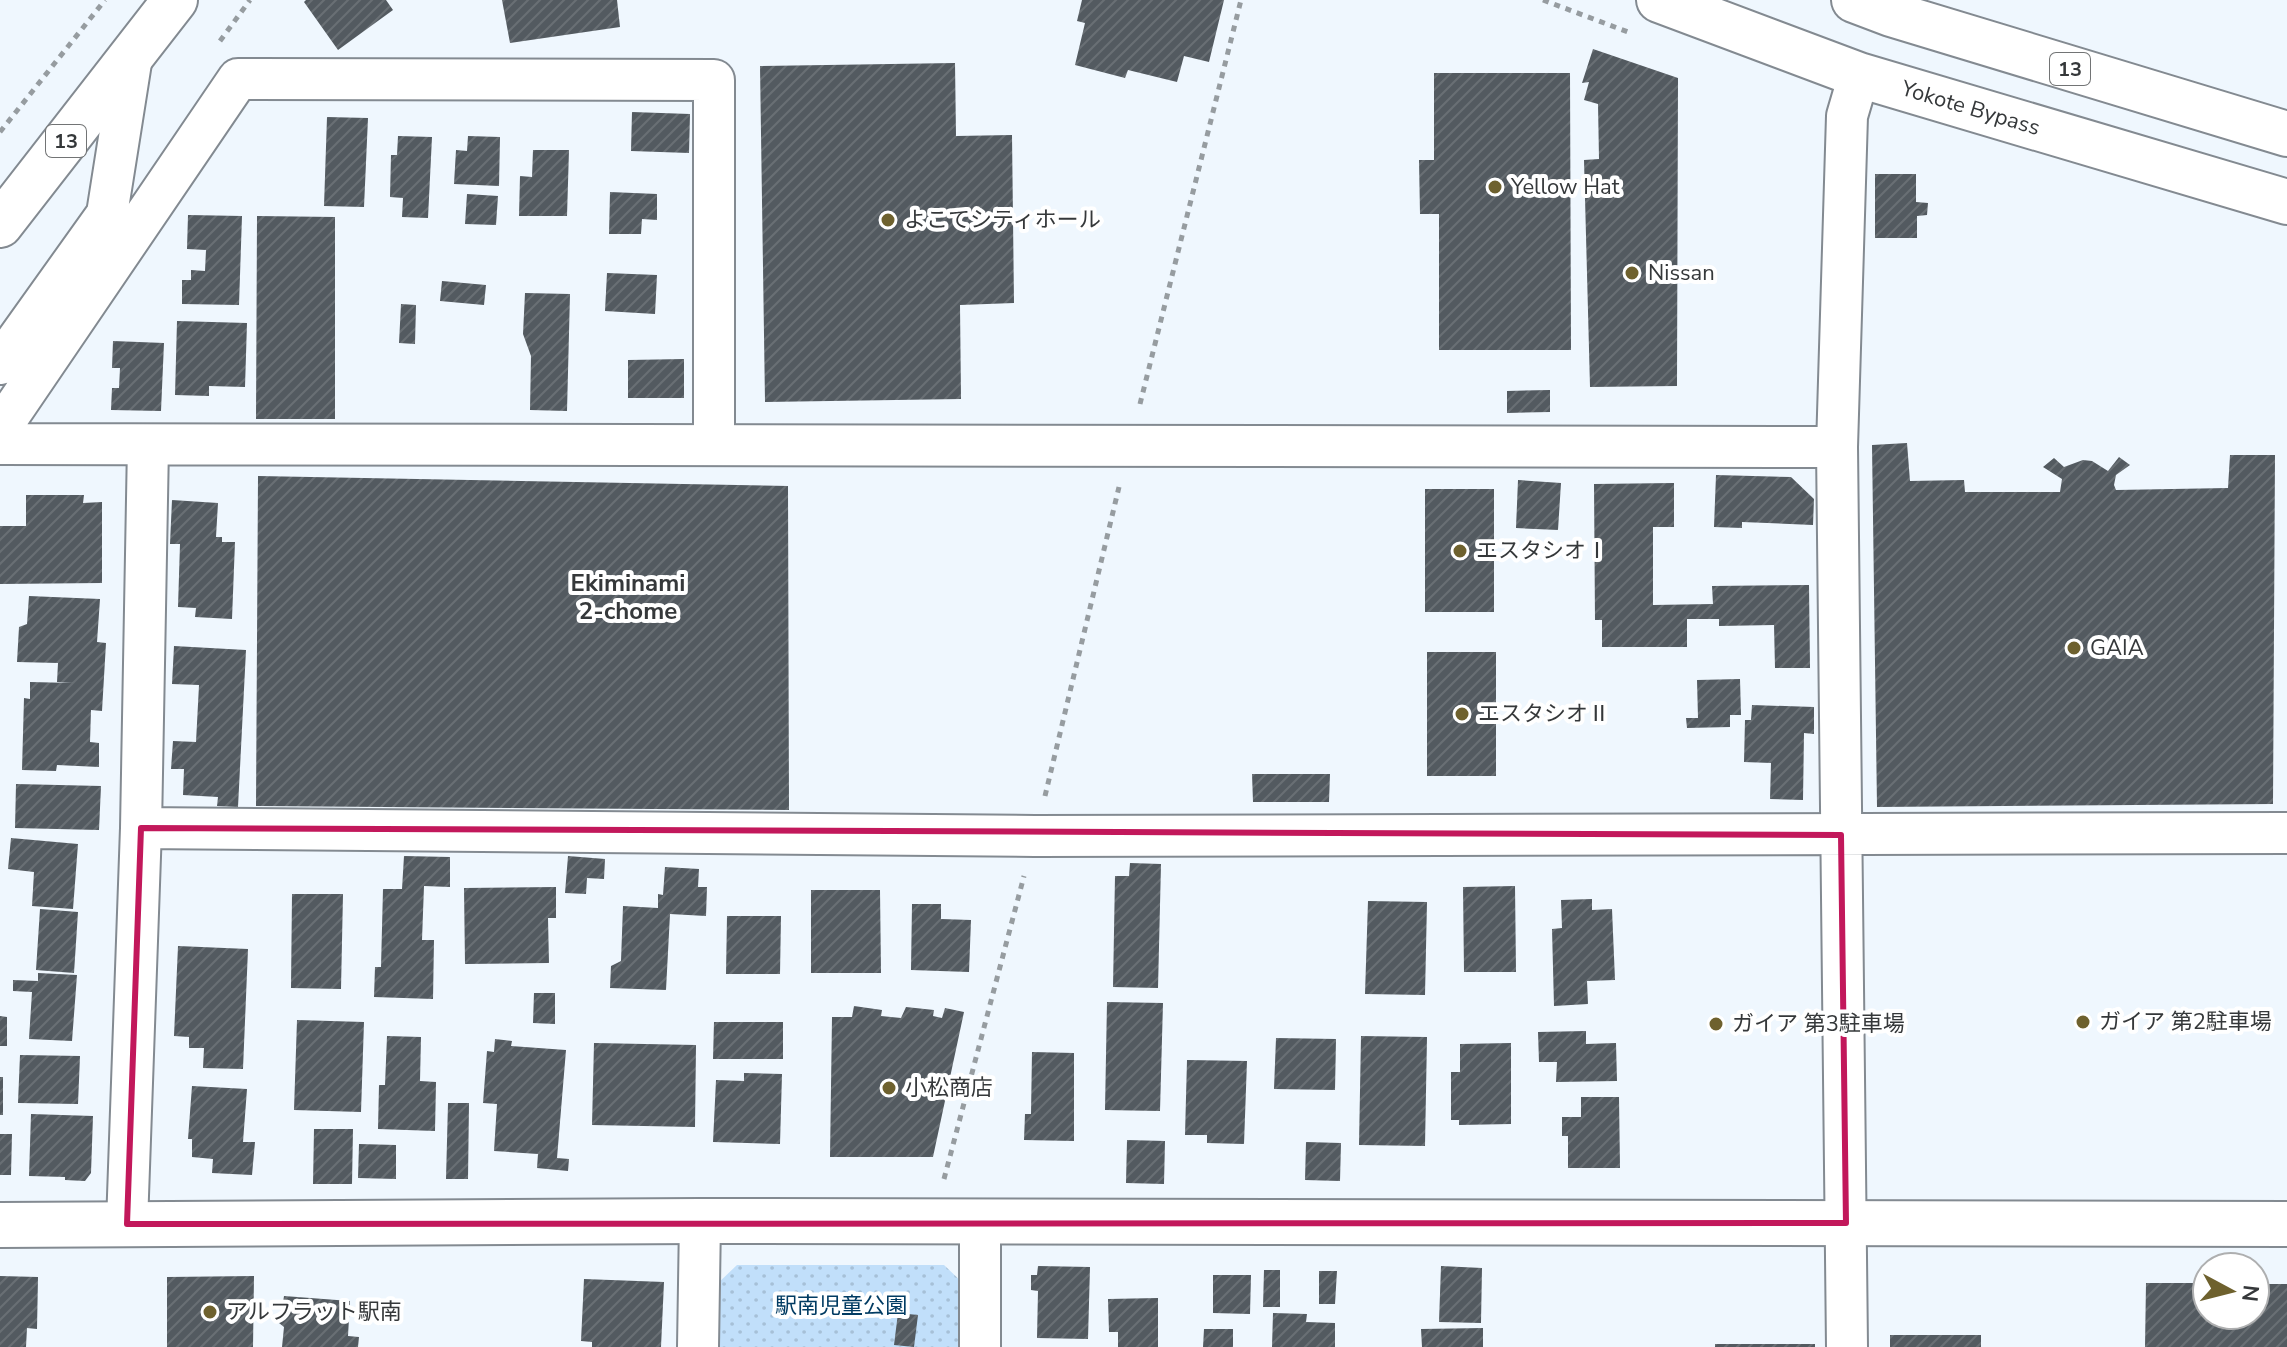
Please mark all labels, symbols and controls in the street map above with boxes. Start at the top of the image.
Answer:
road number: 13 [2050,53,2090,85]
street label: Yokote Bypass [1897,73,2044,143]
road number: 13 [46,125,86,157]
place label: Yellow Hat [1510,172,1620,202]
marker: Yellow Hat [1486,178,1504,196]
place label: よこてシティホール [904,205,1101,235]
marker: よこてシティホール [879,211,897,229]
place label: Nissan [1648,258,1715,288]
marker: Nissan [1623,264,1641,282]
place label: エスタシオⅠ [1476,536,1608,566]
marker: エスタシオⅠ [1451,542,1469,560]
district label: Ekiminami 2-chome [571,567,685,627]
place label: GAIA [2090,633,2144,663]
marker: GAIA [2065,639,2083,657]
place label: エスタシオⅡ [1478,699,1610,729]
marker: エスタシオⅡ [1453,705,1471,723]
place label: ガイア 第2駐車場 [2099,1007,2272,1037]
place label: ガイア 第3駐車場 [1732,1009,1905,1039]
marker: ガイア 第2駐車場 [2074,1013,2092,1031]
marker: ガイア 第3駐車場 [1707,1015,1725,1033]
place label: 小松商店 [905,1073,993,1103]
marker: 小松商店 [880,1079,898,1097]
north arrow [2191,1251,2271,1331]
text: N [2234,1283,2266,1303]
park label: 駅南児童公園 [775,1291,907,1321]
place label: アルフラット駅南 [226,1297,402,1327]
marker: アルフラット駅南 [201,1303,219,1321]

